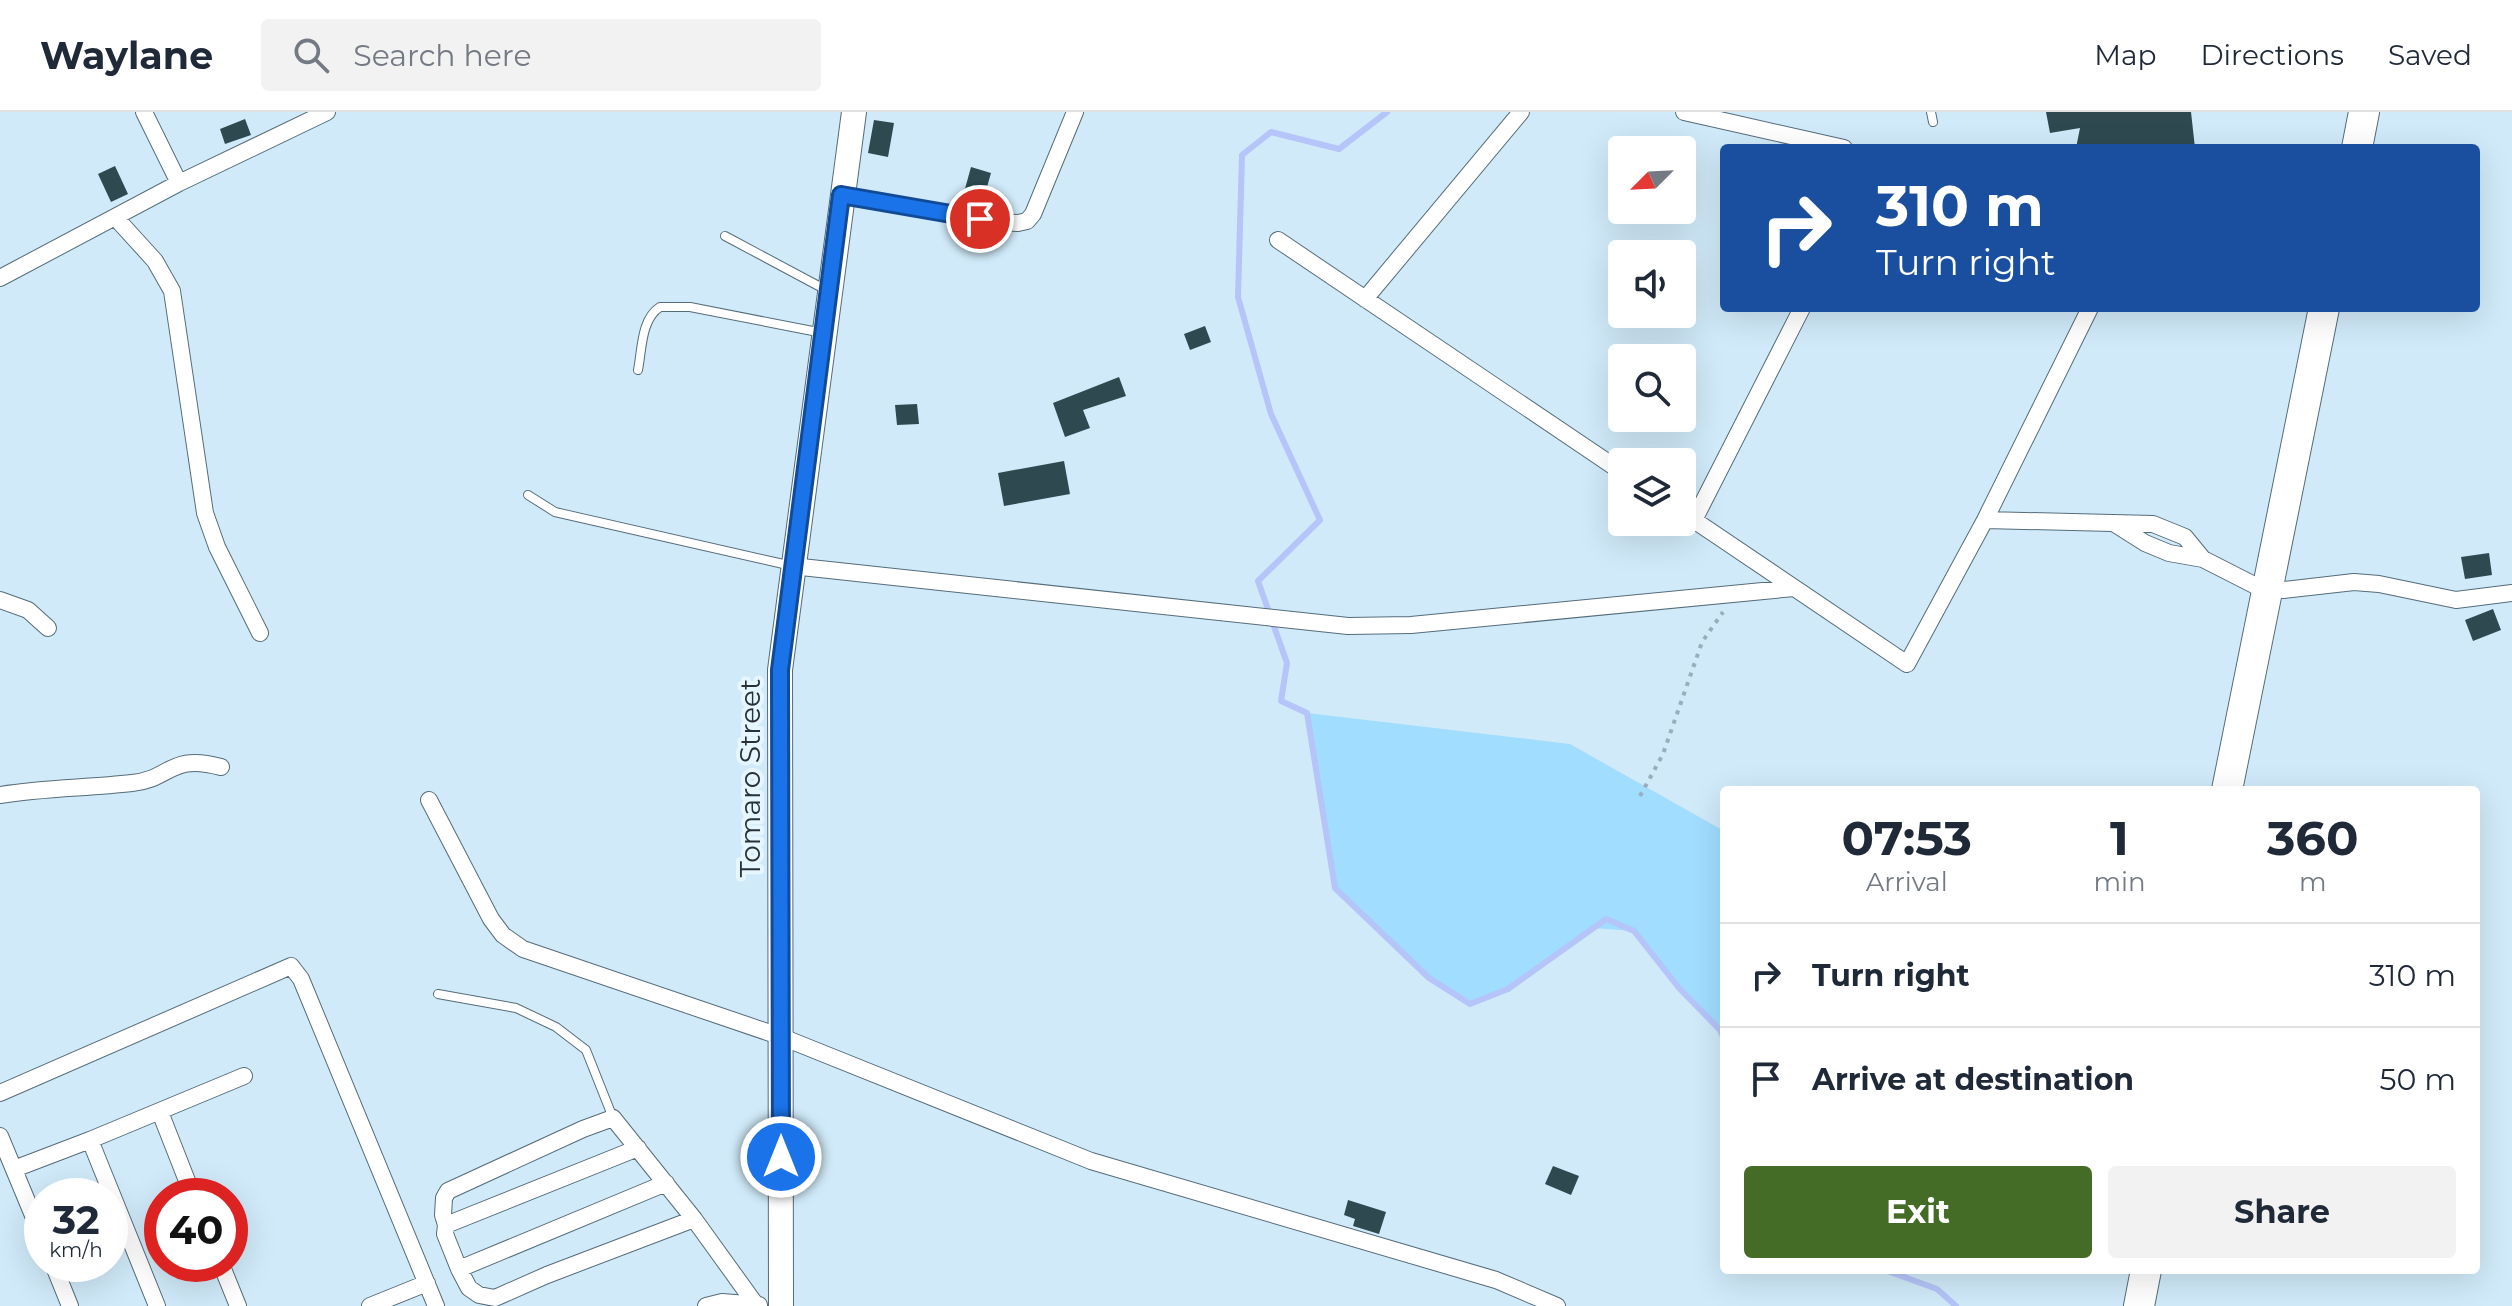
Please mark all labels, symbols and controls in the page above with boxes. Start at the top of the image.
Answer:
search box [261,19,821,91]
text: Waylane [40,32,213,79]
icon: search [289,33,333,77]
text: Search here [353,37,532,74]
text: Map [2094,38,2156,72]
text: Directions [2200,38,2344,72]
text: Saved [2388,38,2472,72]
north arrow [1608,136,1696,224]
map controls [1608,136,1696,536]
text: 310 m [1876,172,2044,240]
icon: right [1744,176,1848,280]
pin [946,185,1014,253]
icon: arrive [958,197,1002,241]
button: sound [1608,240,1696,328]
text: Turn right [1876,240,2056,284]
button: search [1608,344,1696,432]
button: layers [1608,448,1696,536]
street label: Tomaro Street [733,679,767,877]
text: 07:53 [1841,809,1972,867]
text: 1 [2110,809,2129,867]
text: 360 [2267,809,2359,867]
text: Arrival [1866,866,1948,898]
text: min [2093,866,2146,898]
text: m [2299,866,2327,898]
icon: right [1744,953,1788,997]
text: Turn right [1812,957,1969,994]
text: 310 m [2369,957,2456,994]
icon: arrive [1744,1057,1788,1101]
text: Arrive at destination [1812,1061,2134,1098]
text: 50 m [2379,1061,2456,1098]
position arrow [739,1115,823,1199]
button: Exit [1744,1166,2092,1258]
button: Share [2108,1166,2456,1258]
speed limit sign: 40 [144,1178,248,1282]
text: 32 [52,1195,100,1244]
text: km/h [49,1238,103,1262]

